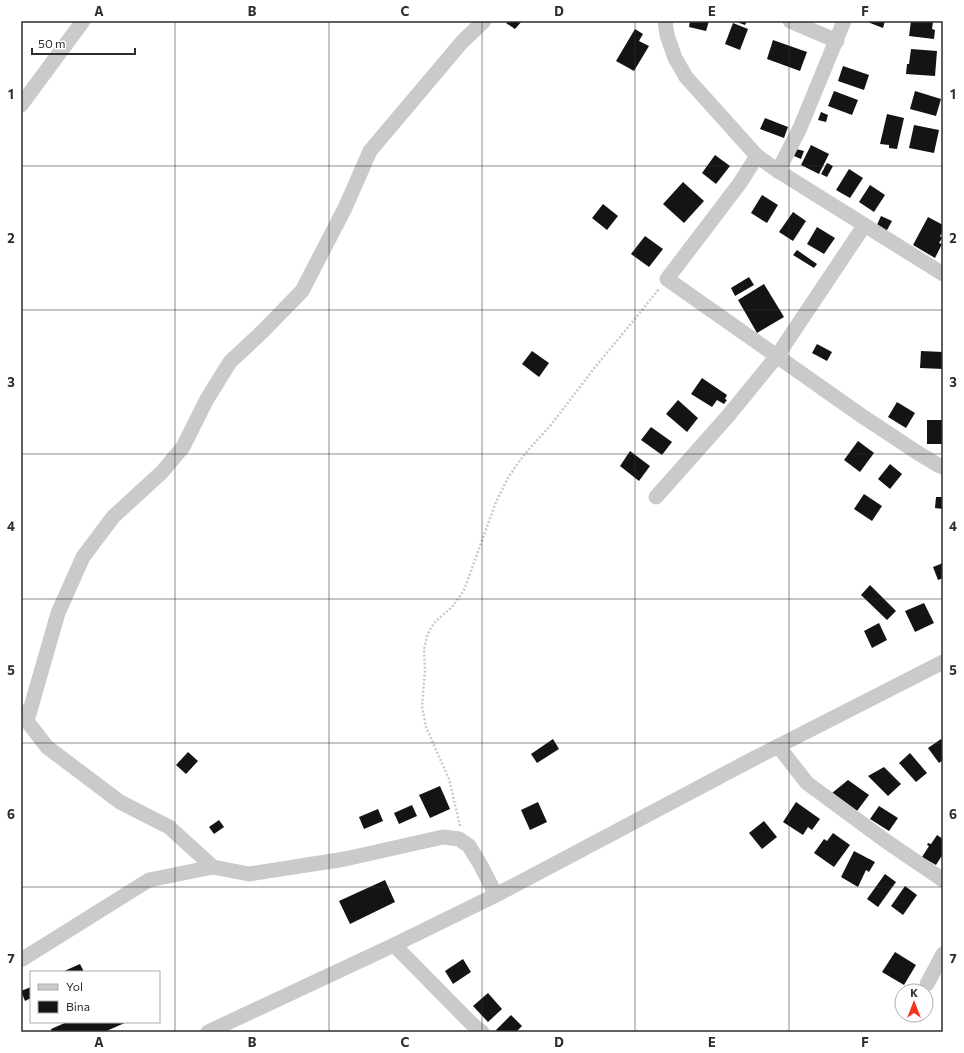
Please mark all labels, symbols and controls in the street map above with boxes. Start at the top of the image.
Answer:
text: A [94,3,104,19]
text: B [248,3,257,19]
text: C [401,3,410,19]
text: D [554,3,564,19]
text: E [708,3,716,19]
text: F [861,3,869,19]
scale bar [32,30,135,56]
text: 50 m [38,36,66,50]
text: 1 [8,86,14,102]
text: 1 [950,86,956,102]
text: 2 [7,230,15,246]
text: 2 [949,230,957,246]
text: 3 [7,374,15,390]
text: 3 [949,374,957,390]
text: 4 [7,518,15,534]
text: 4 [949,518,957,534]
text: 5 [7,662,15,678]
text: 5 [949,662,957,678]
text: 6 [7,806,15,822]
text: 6 [949,806,957,822]
text: 7 [7,950,15,966]
text: 7 [949,950,957,966]
legend [30,971,160,1023]
text: Yol [66,979,83,993]
north arrow [894,983,934,1023]
text: K [910,986,918,999]
text: Bina [66,999,90,1013]
text: A [94,1034,104,1050]
text: B [248,1034,257,1050]
text: C [401,1034,410,1050]
text: D [554,1034,564,1050]
text: E [708,1034,716,1050]
text: F [861,1034,869,1050]

